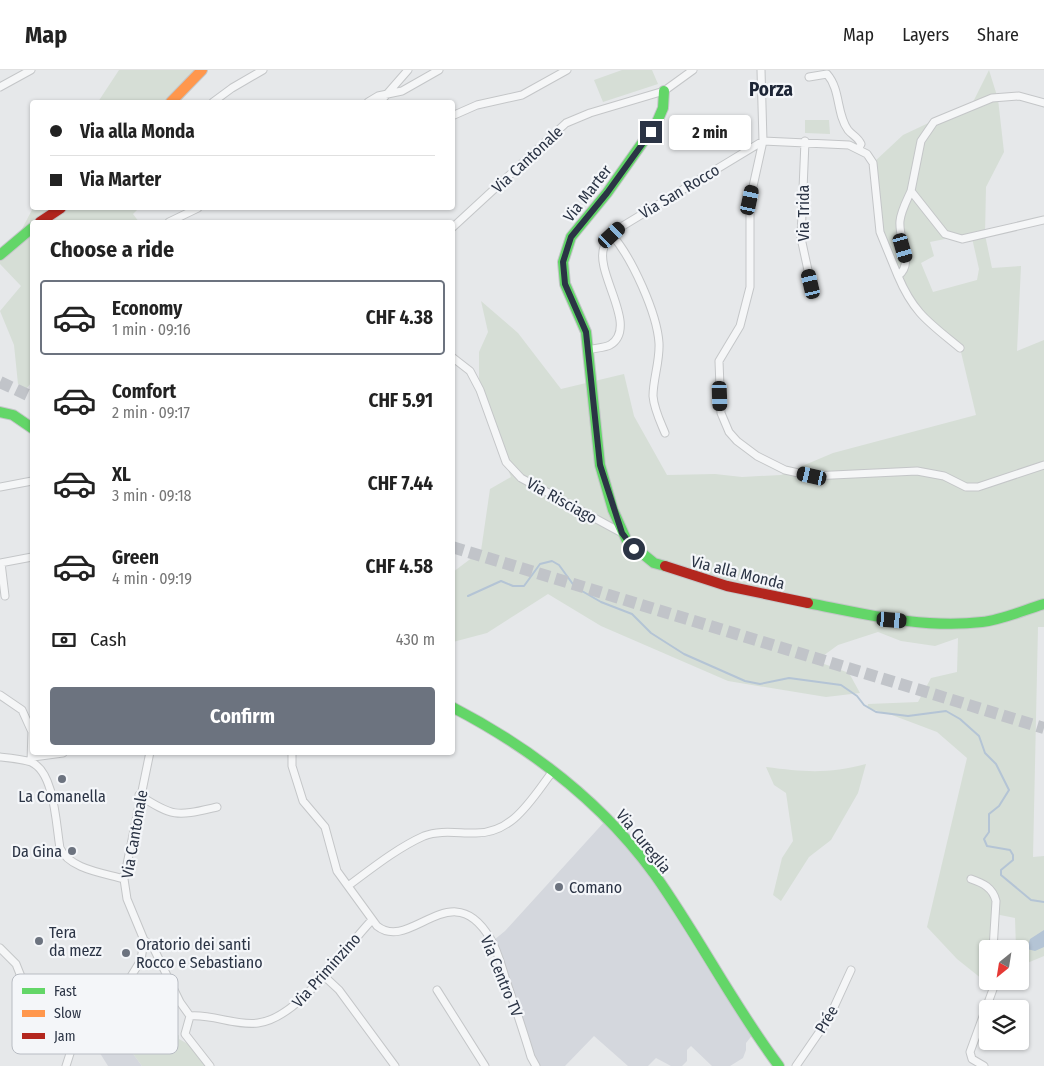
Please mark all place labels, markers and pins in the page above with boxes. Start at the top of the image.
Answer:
marker: La Comanella [56,773,68,785]
place label: La Comanella [18,787,106,806]
place label: Da Gina [12,842,62,861]
marker: Da Gina [66,845,78,857]
place label: Comano [569,878,622,897]
marker: Comano [553,881,565,893]
place label: Tera da mezz [49,923,102,960]
marker: Tera da mezz [33,935,45,947]
place label: Oratorio dei santi Rocco e Sebastiano [136,935,263,972]
marker: Oratorio dei santi Rocco e Sebastiano [120,947,132,959]

